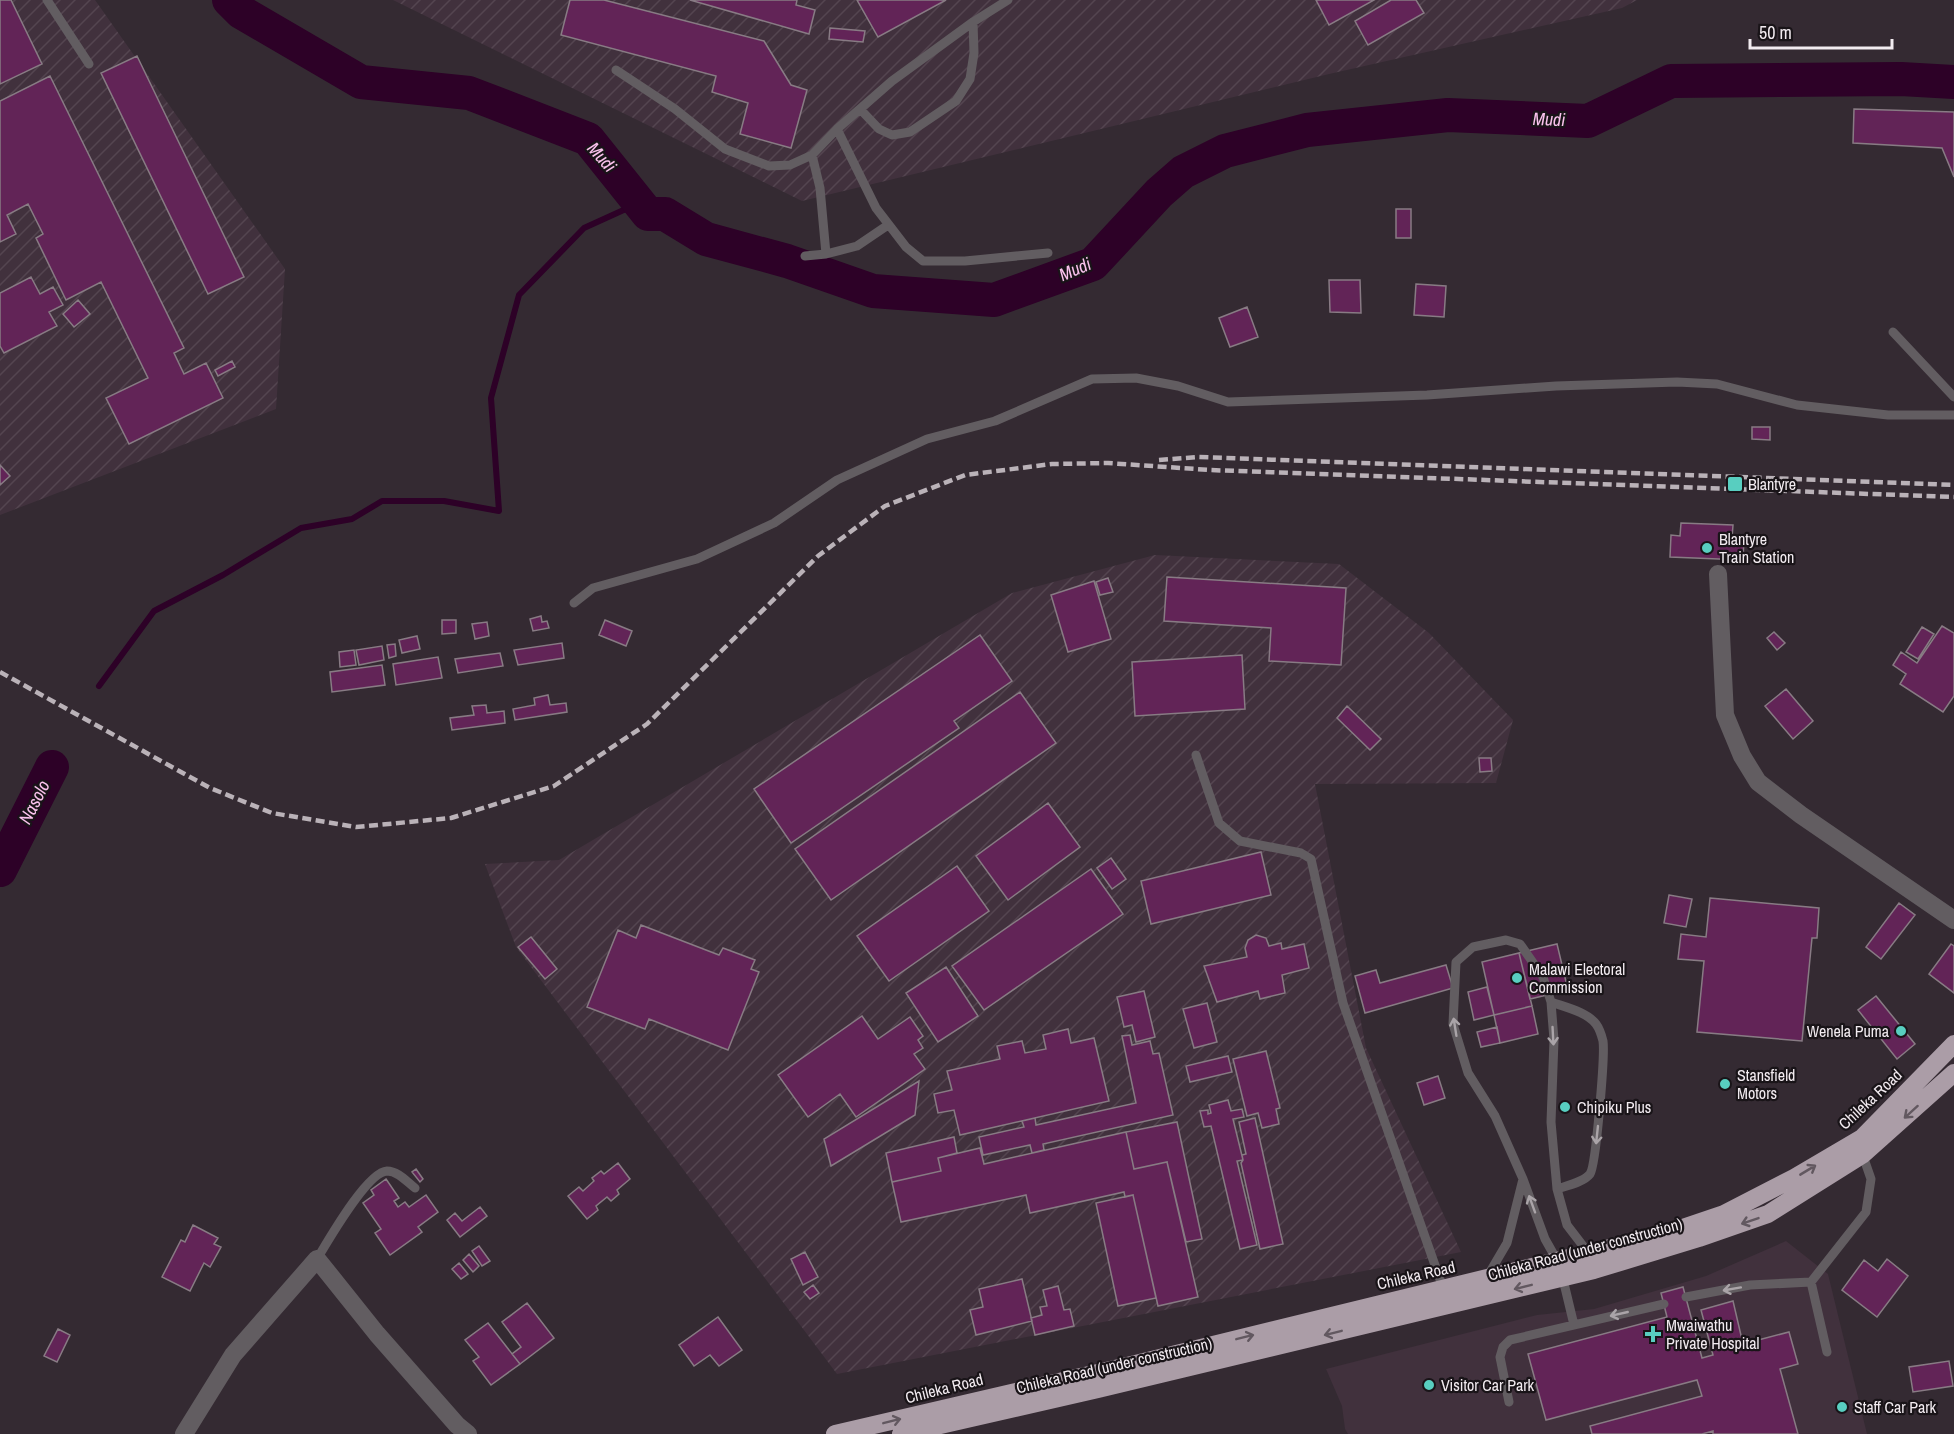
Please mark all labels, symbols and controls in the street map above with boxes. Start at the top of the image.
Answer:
scale bar [1750,12,1892,50]
text: 50 m [1759,20,1792,45]
water label: Mudi [1532,106,1566,132]
water label: Mudi [582,136,622,178]
water label: Mudi [1055,251,1095,287]
place label: Blantyre [1748,473,1796,495]
marker: Blantyre [1726,475,1744,493]
place label: Blantyre Train Station [1719,528,1794,568]
marker: Blantyre Train Station [1700,541,1714,555]
water label: Nasolo [12,776,56,828]
place label: Malawi Electoral Commission [1529,958,1625,998]
marker: Malawi Electoral Commission [1510,971,1524,985]
one-way arrow [1449,1018,1460,1037]
place label: Wenela Puma [1807,1020,1890,1042]
marker: Wenela Puma [1894,1024,1908,1038]
one-way arrow [1548,1025,1559,1045]
place label: Stansfield Motors [1737,1064,1795,1104]
street label: Chileka Road [1833,1064,1907,1134]
marker: Stansfield Motors [1718,1077,1732,1091]
place label: Chipiku Plus [1577,1096,1651,1118]
marker: Chipiku Plus [1558,1100,1572,1114]
one-way arrow [1903,1105,1918,1119]
one-way arrow [1591,1125,1602,1145]
one-way arrow [1799,1163,1816,1175]
one-way arrow [1526,1195,1537,1214]
street label: Chileka Road (under construction) [1485,1212,1685,1286]
one-way arrow [1741,1216,1760,1227]
street label: Chileka Road [1375,1255,1457,1295]
one-way arrow [1513,1282,1532,1294]
one-way arrow [1722,1284,1742,1295]
one-way arrow [1610,1309,1629,1321]
place label: Mwaiwathu Private Hospital [1666,1314,1759,1354]
marker: Mwaiwathu Private Hospital [1644,1325,1662,1343]
one-way arrow [1324,1327,1343,1339]
one-way arrow [1235,1331,1254,1343]
street label: Chileka Road (under construction) [1014,1332,1214,1398]
street label: Chileka Road [903,1368,985,1408]
place label: Visitor Car Park [1441,1374,1535,1396]
marker: Visitor Car Park [1422,1378,1436,1392]
place label: Staff Car Park [1854,1396,1937,1418]
marker: Staff Car Park [1835,1400,1849,1414]
one-way arrow [882,1415,901,1427]

